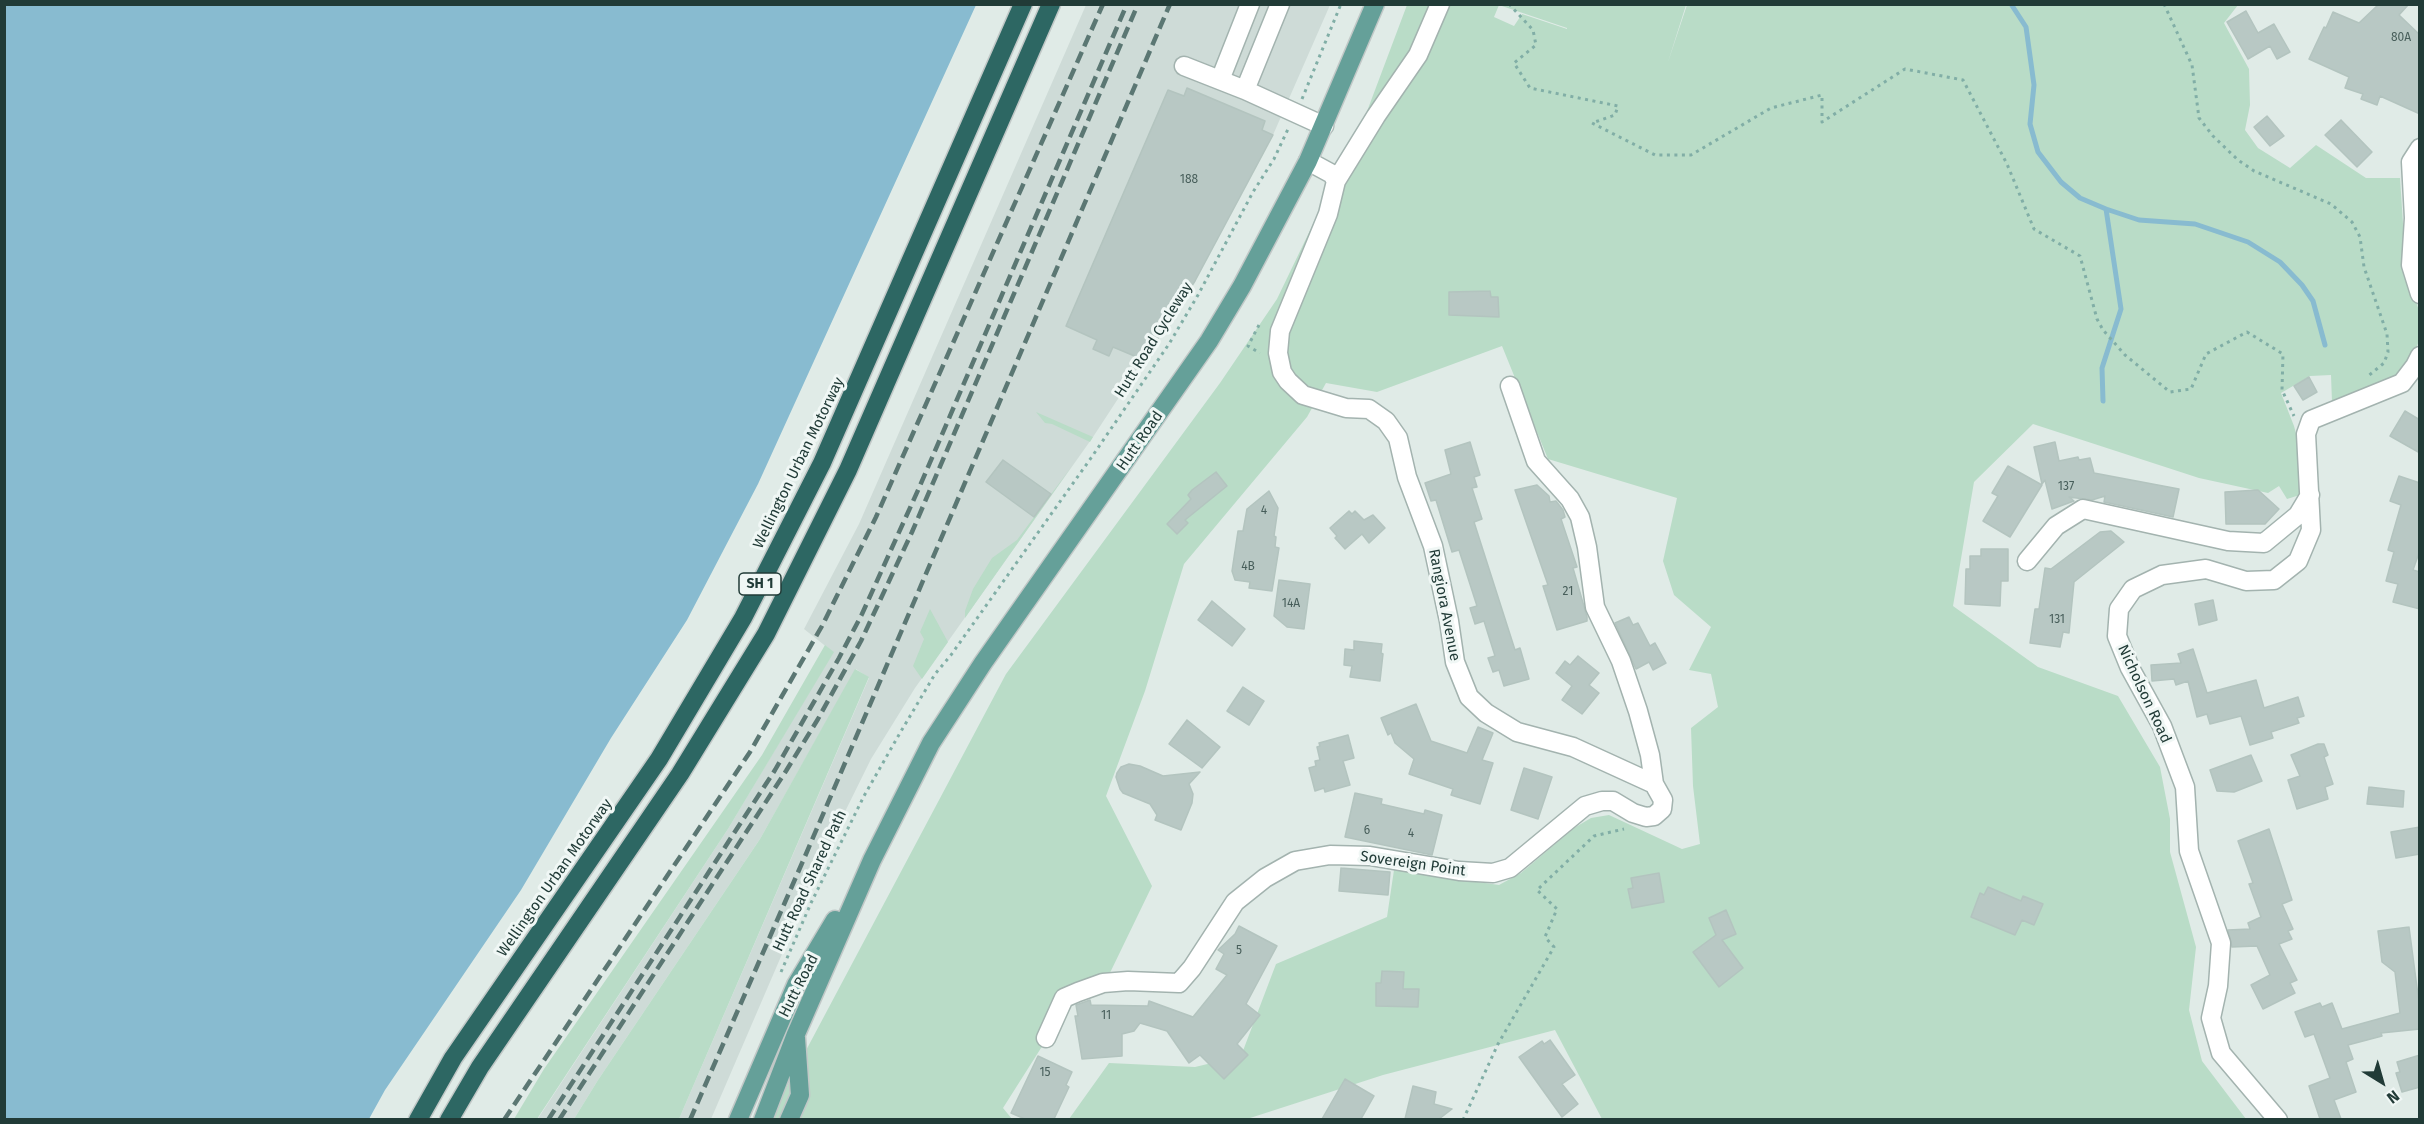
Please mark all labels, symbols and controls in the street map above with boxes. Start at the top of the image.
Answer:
house number: 80A [2391,31,2411,45]
house number: 188 [1180,173,1198,187]
street label: Hutt Road Cycleway [1111,279,1197,401]
street label: Wellington Urban Motorway [750,374,848,552]
street label: Hutt Road [1113,408,1167,474]
house number: 137 [2058,480,2074,494]
house number: 4 [1261,504,1267,518]
street label: Rangiora Avenue [1424,547,1464,663]
house number: 4B [1241,560,1255,574]
road number: SH 1 [739,573,781,595]
house number: 21 [1563,585,1573,599]
house number: 14A [1282,597,1300,611]
house number: 131 [2049,613,2065,627]
street label: Nicholson Road [2113,642,2175,746]
street label: Wellington Urban Motorway [494,796,616,960]
street label: Hutt Road Shared Path [769,807,851,955]
house number: 6 [1364,824,1370,838]
house number: 4 [1408,827,1414,841]
street label: Sovereign Point [1359,848,1467,880]
house number: 5 [1236,944,1242,958]
street label: Hutt Road [775,951,823,1021]
house number: 11 [1101,1009,1111,1023]
north arrow [2352,1052,2412,1112]
house number: 15 [1039,1066,1051,1080]
text: N [2383,1086,2403,1108]

